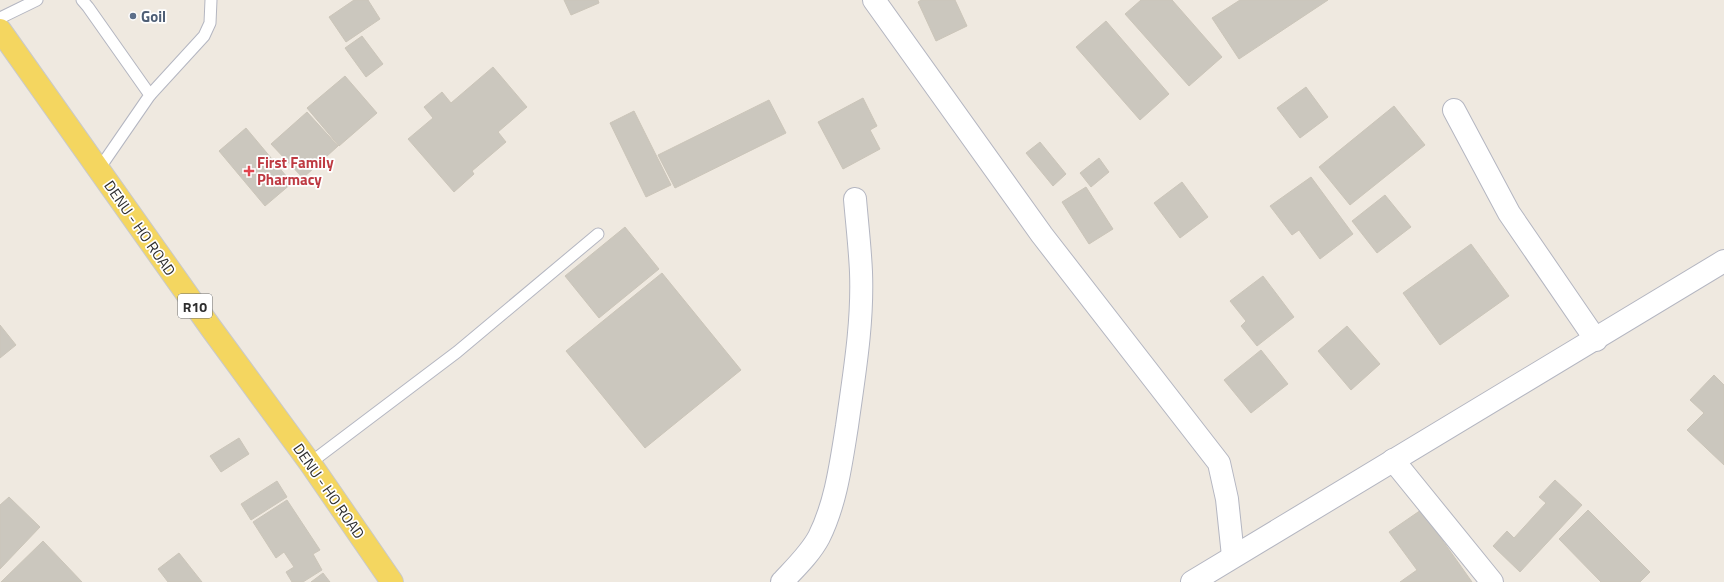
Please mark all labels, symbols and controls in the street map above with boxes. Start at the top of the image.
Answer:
place label: Goil [141,5,166,28]
marker: Goil [128,11,138,21]
place label: First Family Pharmacy [257,151,334,191]
marker: First Family Pharmacy [244,166,254,176]
street label: DENU - HO ROAD [99,176,181,280]
road number: R10 [178,294,212,318]
street label: DENU - HO ROAD [288,439,370,543]

